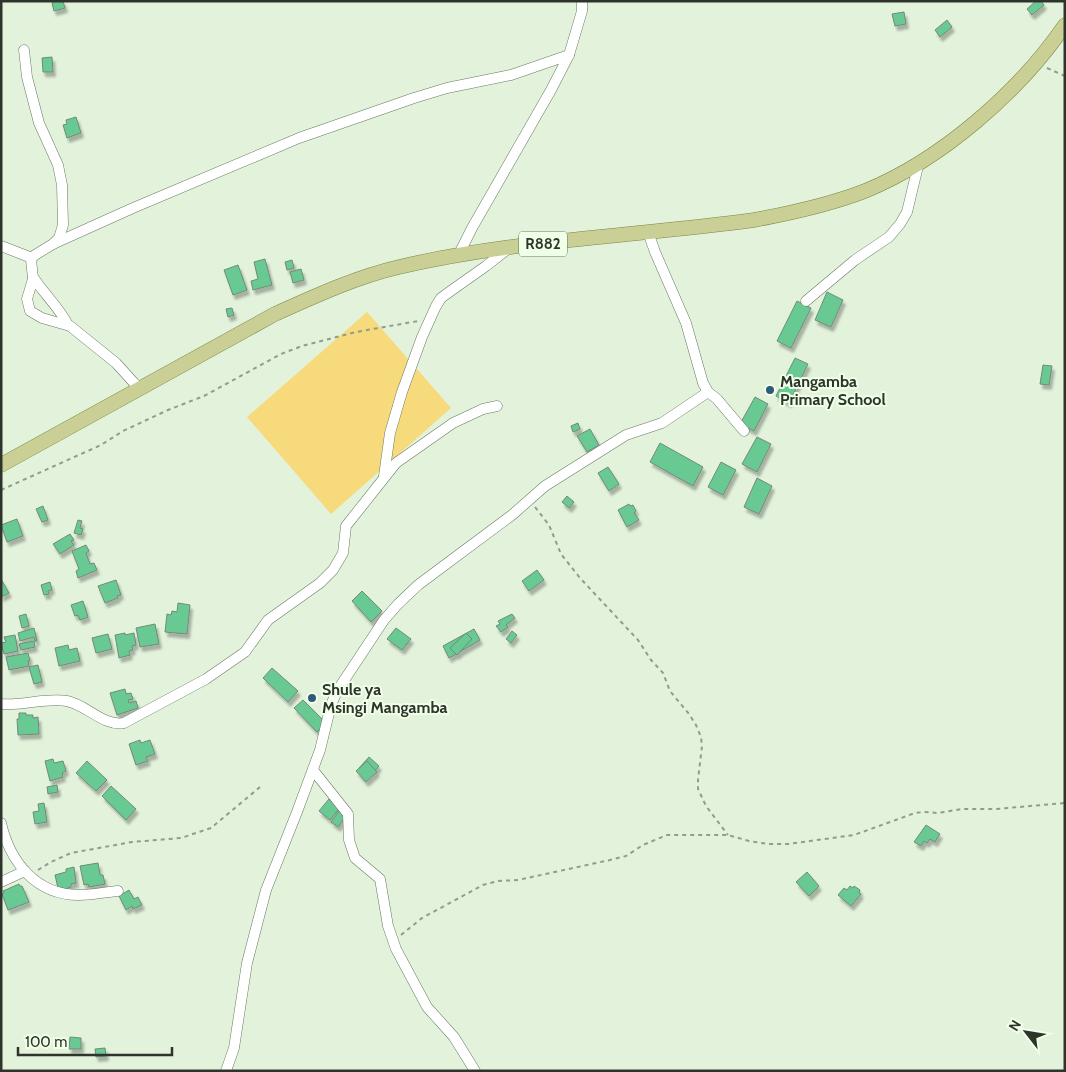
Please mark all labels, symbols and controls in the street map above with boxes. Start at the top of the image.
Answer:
road number: R882 [519,232,567,256]
place label: Mangamba Primary School [780,372,886,409]
marker: Mangamba Primary School [764,384,776,396]
place label: Shule ya Msingi Mangamba [322,680,448,717]
marker: Shule ya Msingi Mangamba [306,692,318,704]
north arrow [1001,1007,1051,1057]
text: N [1005,1016,1025,1034]
scale bar [18,1024,171,1056]
text: 100 m [25,1033,67,1051]

